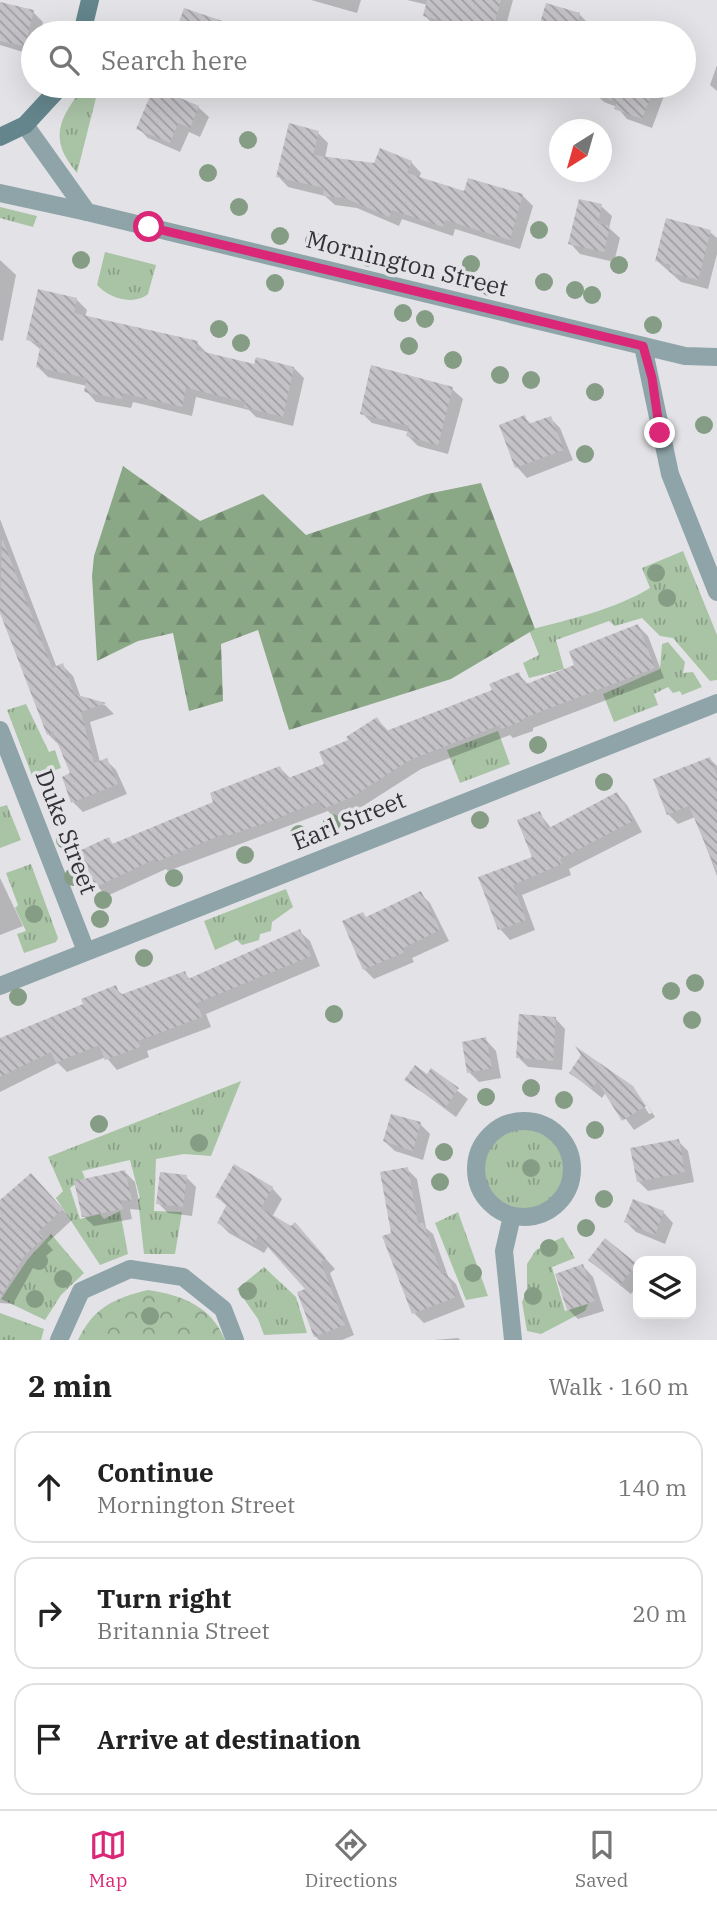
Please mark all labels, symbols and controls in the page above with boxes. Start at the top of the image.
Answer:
search box [21,21,696,98]
icon: search [45,41,83,79]
text: Search here [101,43,247,77]
north arrow [549,119,612,182]
route start [133,211,164,242]
street label: Mornington Street [303,223,511,304]
route end [644,417,675,448]
street label: Duke Street [28,765,105,899]
street label: Earl Street [287,783,410,857]
map controls [633,1256,696,1319]
button: layers [633,1256,696,1319]
text: 2 min [28,1366,112,1405]
text: Walk · 160 m [548,1371,689,1401]
text: Continue [97,1455,214,1489]
icon: ahead [30,1468,68,1506]
text: 140 m [618,1472,687,1502]
text: Mornington Street [97,1489,295,1519]
text: Turn right [97,1581,231,1615]
icon: right [30,1594,68,1632]
text: 20 m [632,1598,687,1628]
text: Britannia Street [97,1615,270,1645]
icon: arrive [30,1720,68,1758]
text: Arrive at destination [97,1722,361,1756]
tab: Map [89,1826,127,1892]
tab: Directions [305,1826,398,1892]
tab: Saved [575,1826,628,1892]

